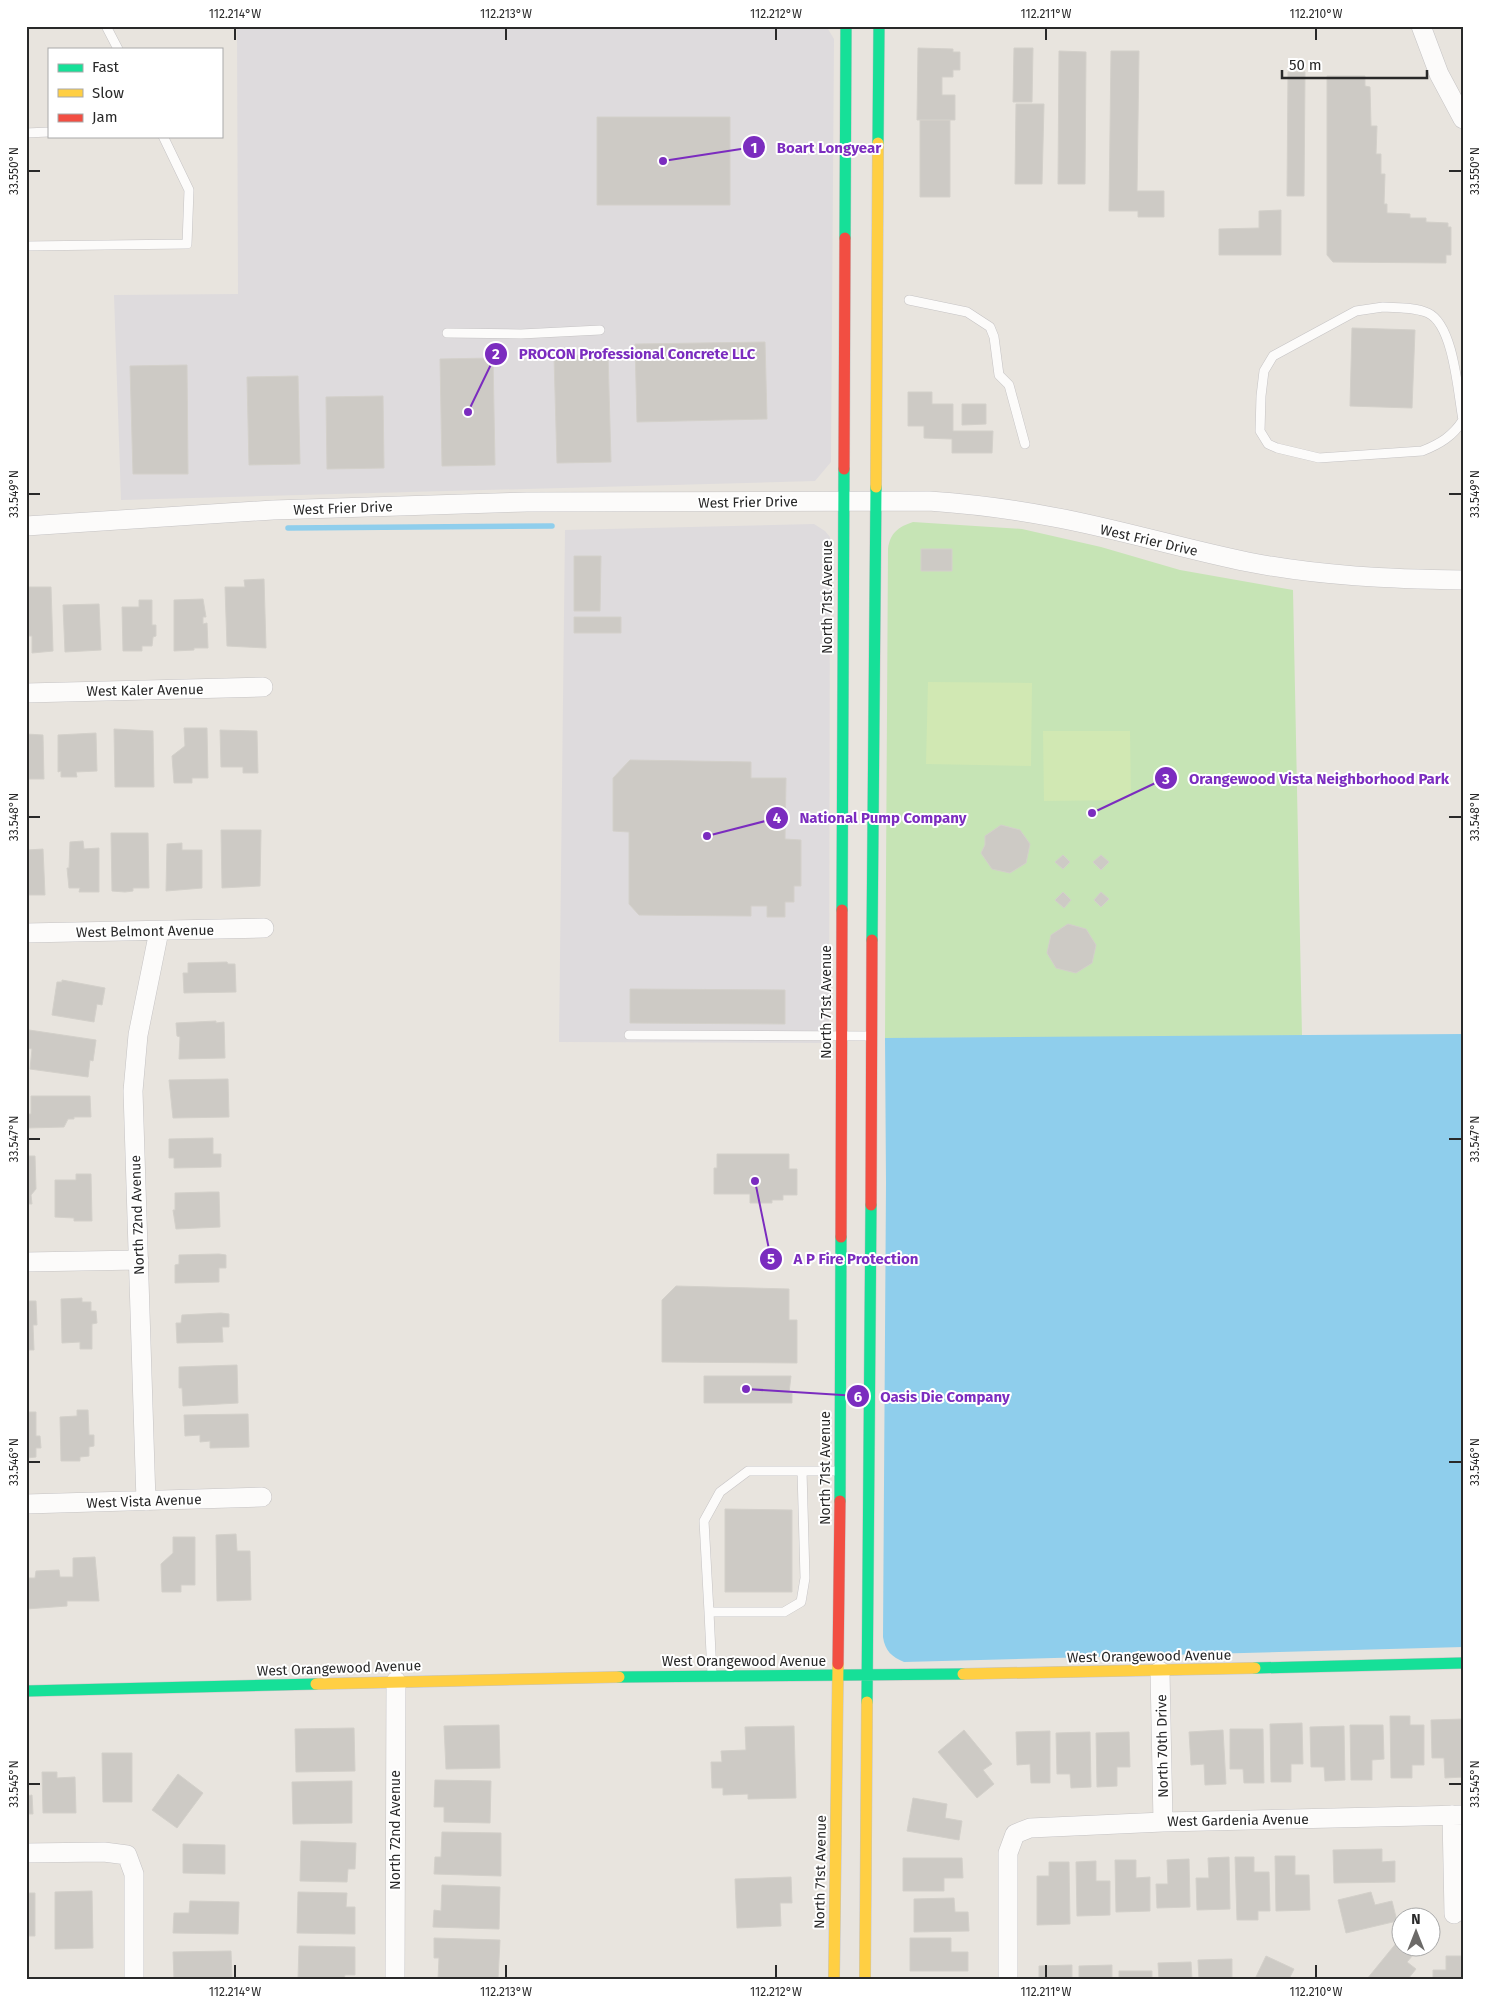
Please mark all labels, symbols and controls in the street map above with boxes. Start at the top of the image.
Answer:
text: 112.214°W [209,7,261,21]
text: 112.213°W [480,7,532,21]
text: 112.212°W [750,7,802,21]
text: 112.211°W [1020,7,1072,21]
text: 112.210°W [1290,7,1342,21]
legend [48,48,222,138]
scale bar [1282,48,1426,80]
text: 50 m [1289,56,1322,74]
text: Fast [92,58,119,76]
text: Slow [92,84,124,102]
text: Jam [92,108,118,126]
callout: Boart Longyear [742,132,891,162]
text: 1 [751,139,757,157]
text: Boart Longyear [777,139,882,157]
text: 33.550°N [7,147,21,195]
text: 33.550°N [1468,147,1482,195]
callout: PROCON Professional Concrete LLC [484,339,765,369]
text: 2 [492,345,500,363]
text: PROCON Professional Concrete LLC [519,345,756,363]
text: 33.549°N [7,470,21,518]
text: 33.549°N [1468,470,1482,518]
street label: West Frier Drive [698,493,798,512]
street label: West Frier Drive [293,498,393,519]
street label: West Frier Drive [1098,521,1199,560]
street label: North 71st Avenue [819,540,836,654]
street label: West Kaler Avenue [86,681,204,700]
callout: Orangewood Vista Neighborhood Park [1153,763,1459,793]
text: 3 [1161,770,1170,788]
text: Orangewood Vista Neighborhood Park [1189,770,1450,788]
text: 33.548°N [7,793,21,841]
text: 33.548°N [1468,793,1482,841]
callout: National Pump Company [764,803,976,833]
text: 4 [773,809,782,827]
text: National Pump Company [799,809,967,827]
street label: West Belmont Avenue [76,922,214,941]
street label: North 71st Avenue [818,945,835,1059]
text: 33.547°N [7,1115,21,1163]
text: 33.547°N [1468,1115,1482,1163]
street label: North 72nd Avenue [127,1155,148,1275]
callout: A P Fire Protection [758,1244,928,1274]
text: 5 [767,1250,775,1268]
text: A P Fire Protection [793,1250,918,1268]
callout: Oasis Die Company [845,1381,1020,1411]
text: 6 [854,1388,863,1406]
text: Oasis Die Company [880,1388,1010,1406]
street label: North 71st Avenue [817,1411,834,1525]
text: 33.546°N [7,1438,21,1486]
text: 33.546°N [1468,1438,1482,1486]
street label: West Vista Avenue [86,1491,202,1512]
street label: West Orangewood Avenue [1067,1647,1231,1666]
street label: West Orangewood Avenue [662,1653,826,1670]
street label: West Orangewood Avenue [257,1657,421,1680]
street label: North 70th Drive [1153,1694,1172,1798]
text: 33.545°N [7,1760,21,1808]
text: 33.545°N [1468,1760,1482,1808]
street label: North 72nd Avenue [387,1770,404,1890]
street label: West Gardenia Avenue [1167,1811,1309,1830]
street label: North 71st Avenue [811,1815,830,1929]
north arrow [1392,1908,1442,1958]
text: N [1411,1911,1421,1928]
text: 112.214°W [209,1985,261,1999]
text: 112.213°W [480,1985,532,1999]
text: 112.212°W [750,1985,802,1999]
text: 112.211°W [1020,1985,1072,1999]
text: 112.210°W [1290,1985,1342,1999]

